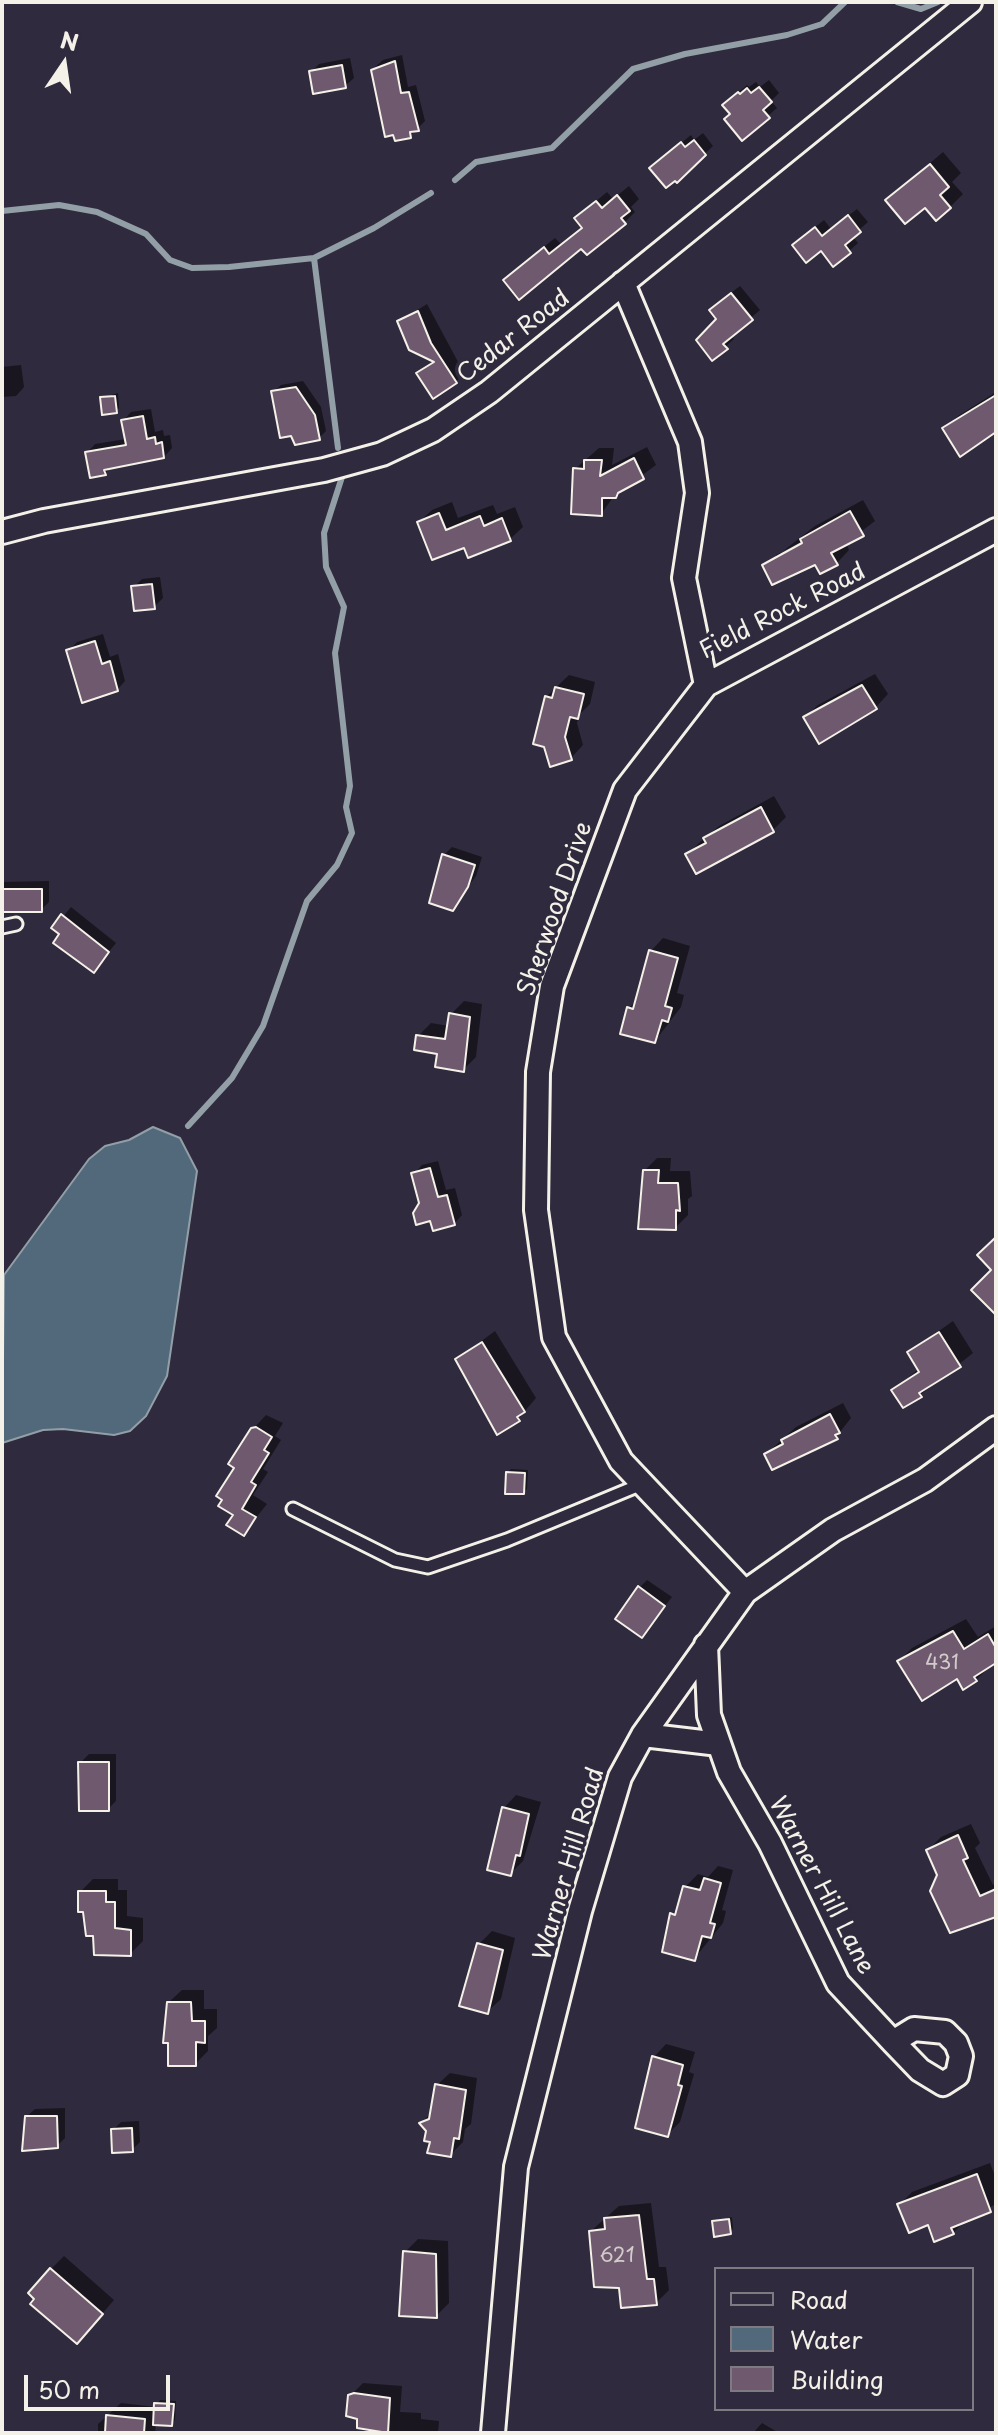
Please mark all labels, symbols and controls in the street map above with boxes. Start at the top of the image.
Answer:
text: N [57,22,82,58]
north arrow [24,24,104,104]
street label: Cedar Road [452,284,576,390]
street label: Field Rock Road [695,558,871,666]
street label: Sherwood Drive [513,818,599,1000]
house number: 431 [925,1651,959,1675]
street label: Warner Hill Road [529,1764,611,1964]
street label: Warner Hill Lane [762,1792,880,1980]
house number: 621 [599,2244,635,2268]
legend [714,2267,974,2411]
text: Road [790,2281,848,2317]
text: Water [790,2321,862,2357]
scale bar [28,2359,174,2409]
text: Building [790,2361,884,2397]
text: 50 m [38,2371,100,2407]

